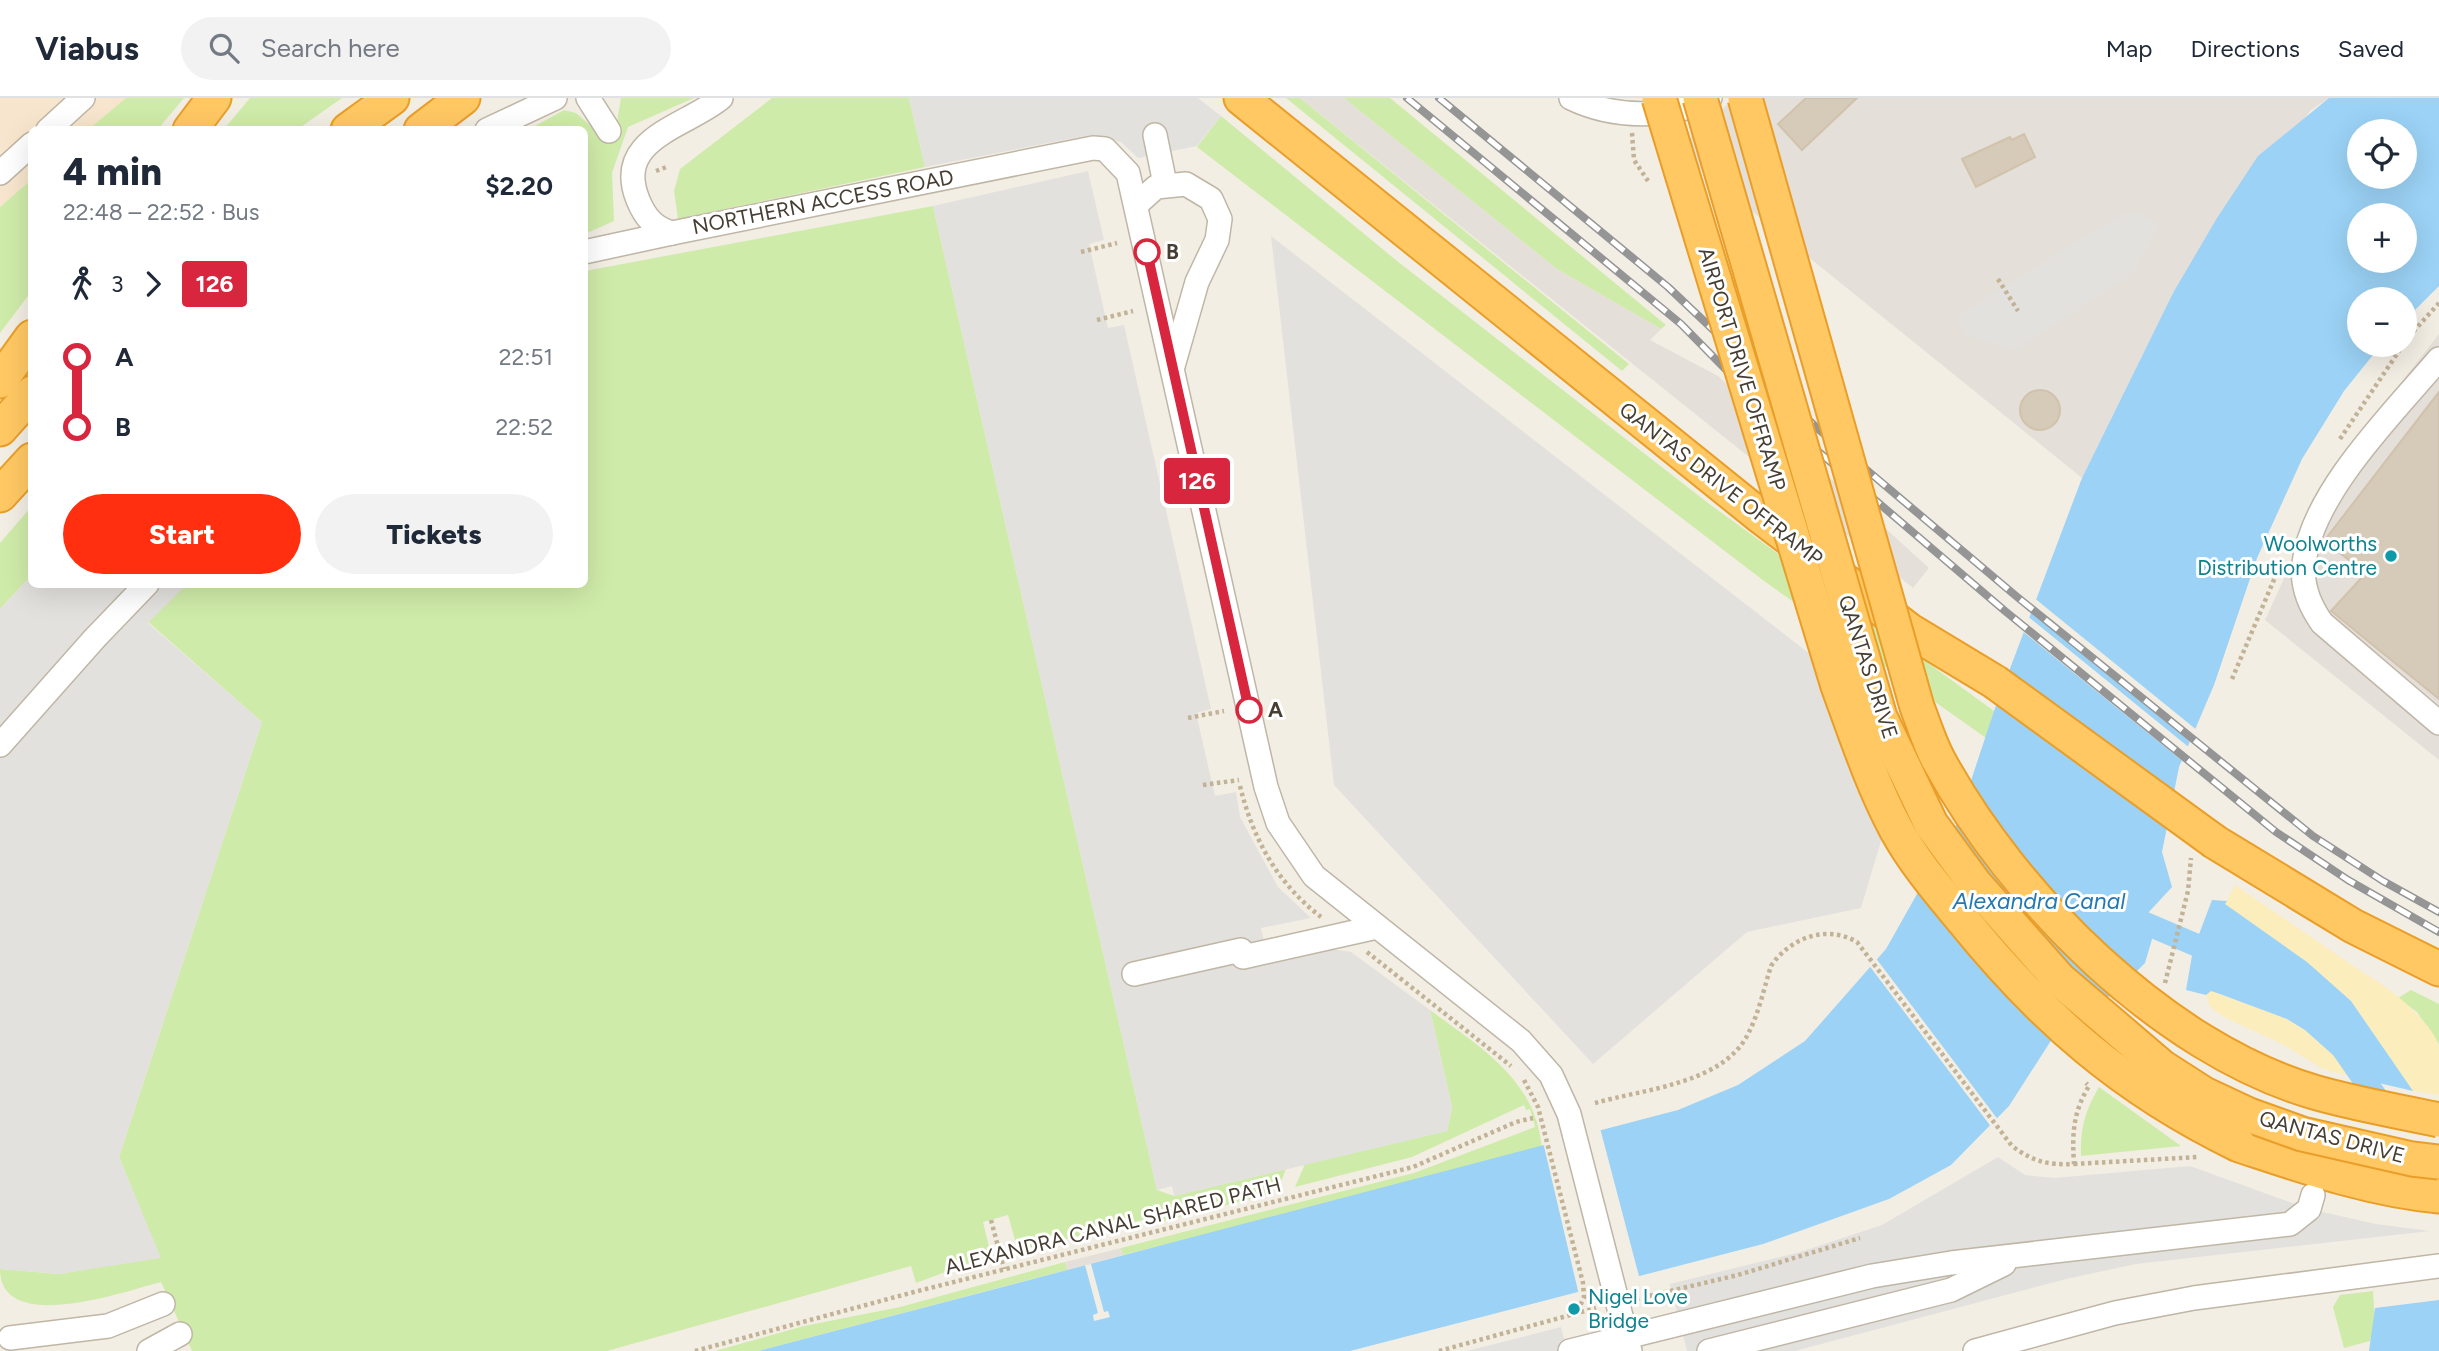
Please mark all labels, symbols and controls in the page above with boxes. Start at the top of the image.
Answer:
search box [181,17,671,80]
text: Viabus [35,29,139,68]
icon: search [205,29,243,67]
text: Search here [261,32,400,64]
text: Map [2106,34,2152,63]
text: Directions [2190,34,2300,63]
text: Saved [2338,34,2404,63]
map controls [2347,119,2417,357]
button: locate [2347,119,2417,189]
text: 4 min [63,149,162,195]
street label: NORTHERN ACCESS ROAD [690,164,956,239]
text: $2.20 [485,170,553,202]
text: 22:48 – 22:52 · Bus [63,198,259,226]
button: + [2347,203,2417,273]
marker: B [1134,239,1160,265]
place label: B [1166,239,1179,264]
street label: AIRPORT DRIVE OFFRAMP [1694,244,1791,494]
icon: walk [63,265,101,303]
icon: forward [134,265,172,303]
text: 126 [196,269,233,298]
text: 3 [111,270,124,298]
button: − [2347,287,2417,357]
text: A [115,341,134,373]
text: 22:51 [499,343,553,371]
street label: QANTAS DRIVE OFFRAMP [1615,396,1828,571]
text: B [115,411,131,443]
text: 22:52 [495,413,553,441]
line badge: 126 [1157,458,1237,504]
text: 126 [1178,466,1216,495]
button: Start [63,494,301,574]
button: Tickets [315,494,553,574]
place label: Woolworths Distribution Centre [2197,531,2377,580]
marker: Woolworths Distribution Centre [2383,548,2399,564]
street label: QANTAS DRIVE [1833,592,1903,742]
marker: A [1236,697,1262,723]
place label: A [1268,697,1283,722]
water label: Alexandra Canal [1952,887,2126,915]
street label: QANTAS DRIVE [2257,1105,2408,1168]
street label: ALEXANDRA CANAL SHARED PATH [942,1172,1284,1279]
place label: Nigel Love Bridge [1588,1284,1688,1333]
marker: Nigel Love Bridge [1566,1301,1582,1317]

